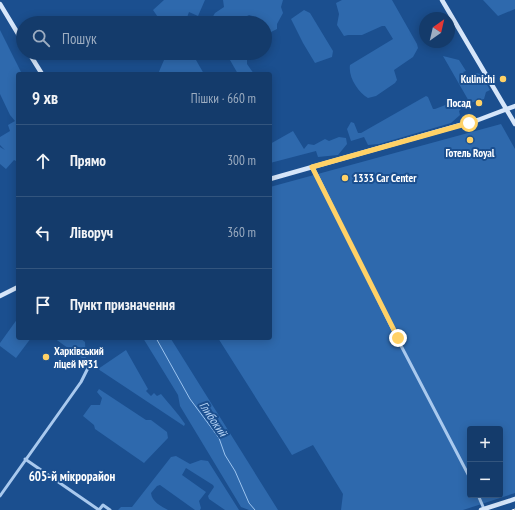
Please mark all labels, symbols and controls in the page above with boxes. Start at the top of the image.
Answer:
north arrow [419,12,455,48]
search box [16,16,272,60]
icon: search [30,27,52,49]
text: Пошук [62,29,97,48]
place label: Kulinichi [461,72,496,86]
marker: Kulinichi [498,74,508,84]
text: 9 хв [32,87,58,109]
text: Пішки · 660 m [191,90,256,107]
place label: Посад [447,96,472,110]
marker: Посад [474,98,484,108]
route start [460,114,478,132]
marker: Готель Royal [465,135,475,145]
place label: Готель Royal [445,146,495,160]
icon: ahead [32,150,54,172]
text: Прямо [70,151,106,170]
text: 300 m [227,152,256,169]
place label: 1333 Car Center [353,171,417,185]
marker: 1333 Car Center [340,173,350,183]
icon: left [32,222,54,244]
text: Ліворуч [70,223,113,242]
text: 360 m [227,224,256,241]
icon: arrive [32,294,54,316]
text: Пункт призначення [70,295,175,314]
route end [389,329,407,347]
place label: Харківський ліцей №31 [53,344,104,371]
marker: Харківський ліцей №31 [41,352,51,362]
water label: Глибокий [196,398,231,441]
map controls [467,426,503,498]
button: + [467,426,503,462]
button: − [467,462,503,498]
district label: 605-й мікрорайон [29,468,116,485]

